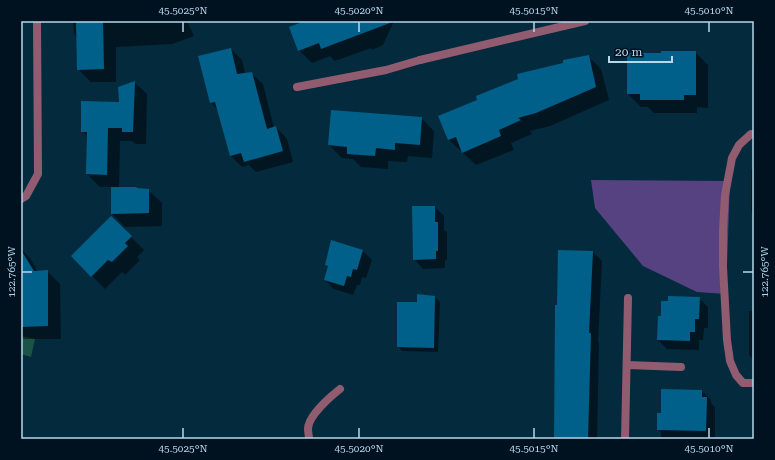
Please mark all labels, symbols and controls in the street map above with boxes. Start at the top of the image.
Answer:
text: 45.5025°N [158,5,208,16]
text: 45.5020°N [334,5,384,16]
text: 45.5015°N [509,5,559,16]
text: 45.5010°N [684,5,734,16]
scale bar [609,38,672,64]
text: 20 m [615,45,642,59]
text: 122.765°W [6,246,17,298]
text: 122.765°W [759,246,770,298]
text: 45.5025°N [158,443,208,454]
text: 45.5020°N [334,443,384,454]
text: 45.5015°N [509,443,559,454]
text: 45.5010°N [684,443,734,454]

